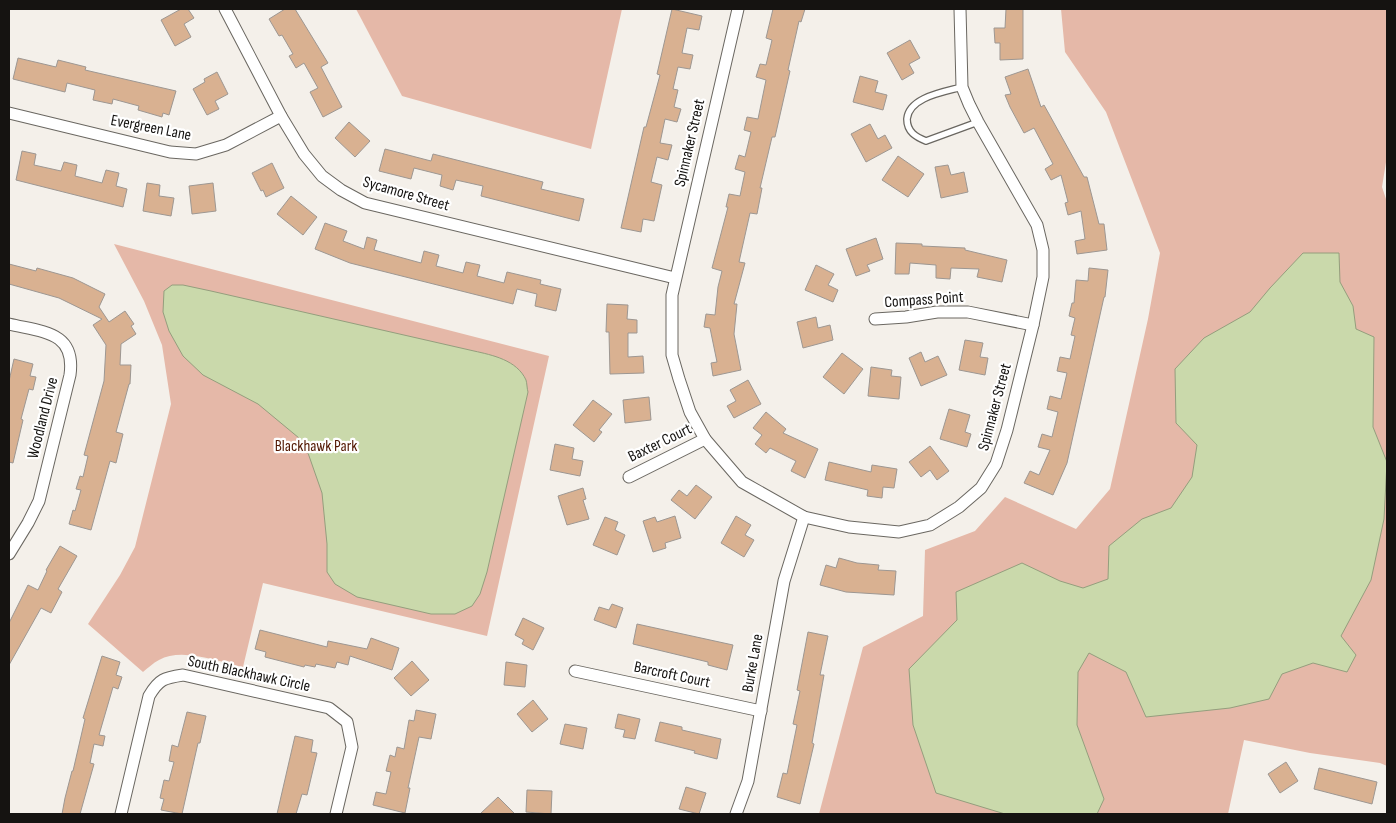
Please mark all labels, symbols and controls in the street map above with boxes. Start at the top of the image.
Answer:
street label: Spinnaker Street [671,97,709,189]
street label: Evergreen Lane [109,111,193,145]
street label: Sycamore Street [361,173,452,215]
street label: Compass Point [884,288,964,312]
street label: Spinnaker Street [974,361,1016,453]
street label: Woodland Drive [24,375,62,461]
street label: Baxter Court [625,419,695,466]
park label: Blackhawk Park [275,437,357,456]
street label: Burke Lane [739,632,767,694]
street label: South Blackhawk Circle [186,652,312,696]
street label: Barcroft Court [632,658,712,692]

